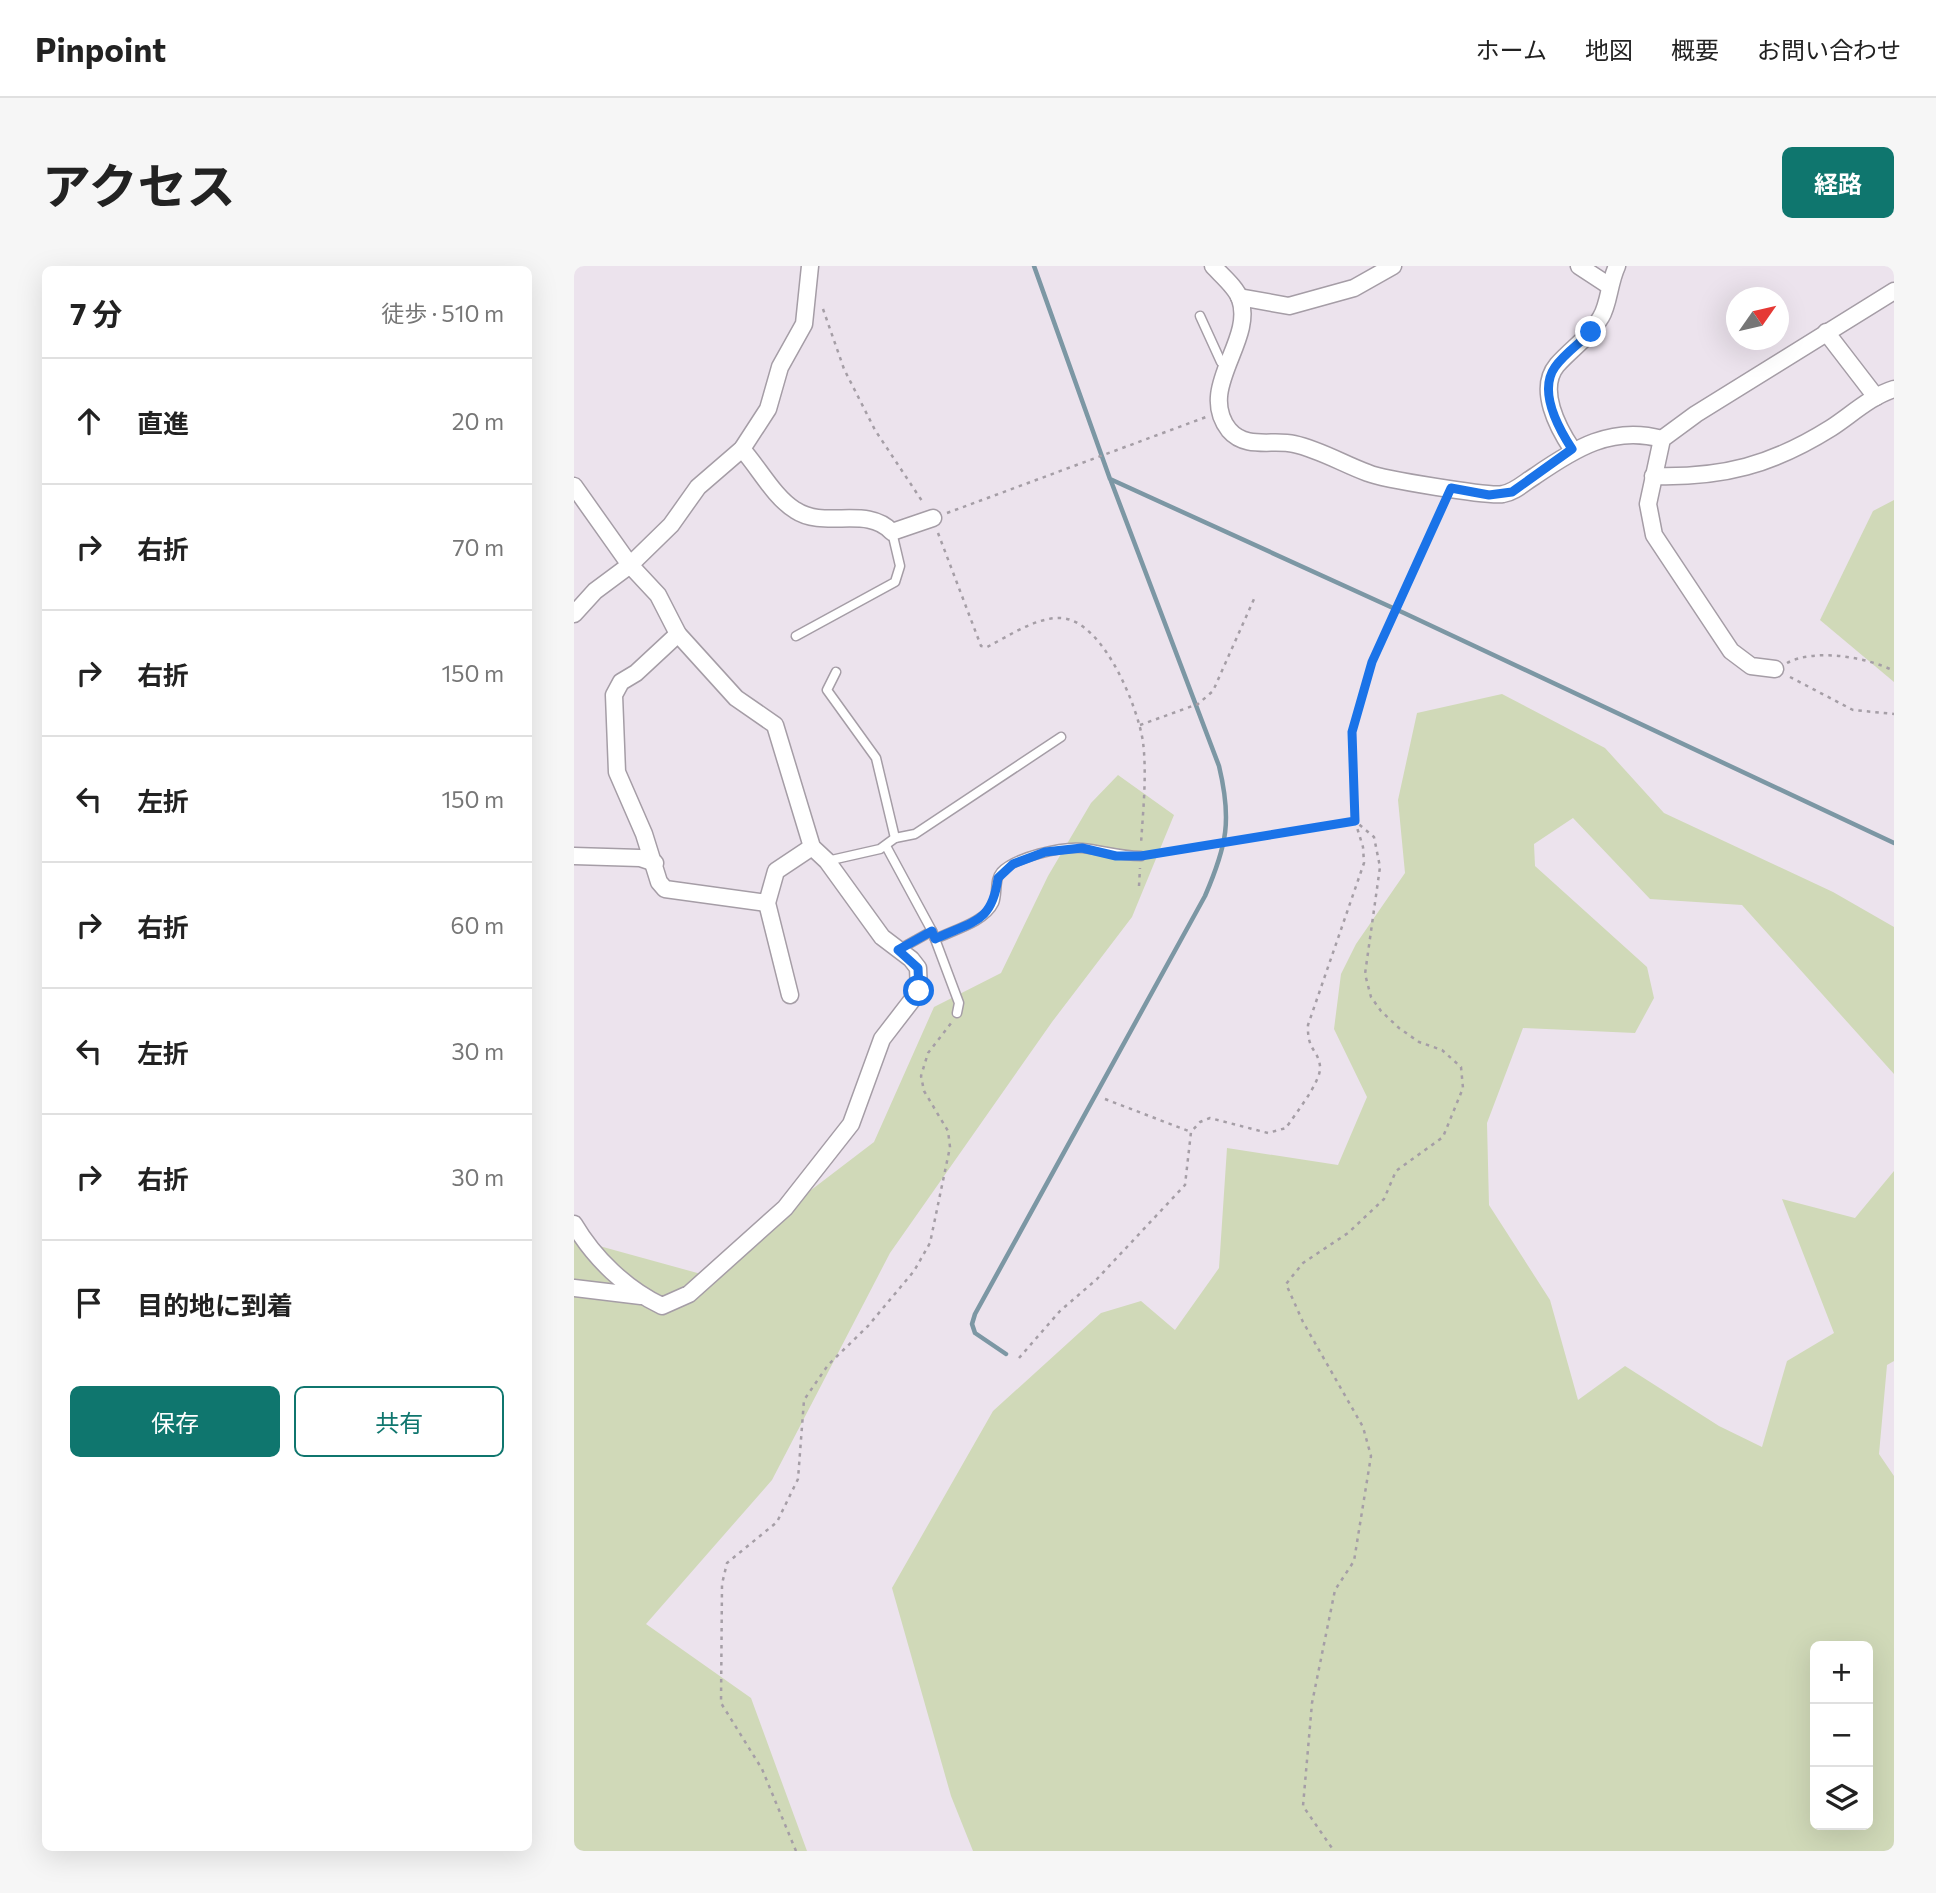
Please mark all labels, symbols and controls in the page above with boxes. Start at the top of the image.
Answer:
text: Pinpoint [35,28,166,69]
text: ホーム [1476,35,1547,64]
text: 地図 [1585,35,1633,64]
text: 概要 [1671,35,1719,64]
text: お問い合わせ [1757,35,1901,64]
button: 経路 [1782,147,1894,218]
text: アクセス [42,154,236,214]
north arrow [1726,287,1789,350]
text: 7 分 [70,294,122,331]
text: 徒歩 · 510 m [381,299,504,327]
route end [1575,316,1606,347]
icon: ahead [70,402,108,440]
text: 直進 [137,407,189,438]
text: 20 m [452,407,504,435]
icon: right [70,528,108,566]
text: 右折 [137,533,189,564]
text: 70 m [452,533,504,561]
icon: right [70,654,108,692]
text: 右折 [137,659,189,690]
text: 150 m [441,659,504,687]
icon: left [70,780,108,818]
text: 左折 [137,785,189,816]
text: 150 m [441,785,504,813]
icon: right [70,906,108,944]
text: 右折 [137,911,189,942]
text: 60 m [451,911,504,939]
route start [903,975,934,1006]
icon: left [70,1032,108,1070]
text: 左折 [137,1037,189,1068]
text: 30 m [451,1037,504,1065]
icon: right [70,1158,108,1196]
text: 右折 [137,1163,189,1194]
text: 30 m [451,1163,504,1191]
icon: arrive [70,1284,108,1322]
text: 目的地に到着 [137,1289,293,1320]
button: 保存 [70,1386,280,1457]
button: 共有 [294,1386,504,1457]
map controls [1810,1641,1873,1830]
button: + [1810,1641,1873,1704]
button: − [1810,1704,1873,1767]
button: layers [1810,1767,1873,1830]

